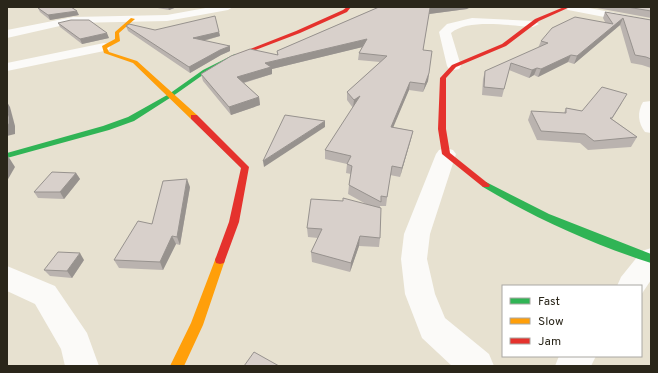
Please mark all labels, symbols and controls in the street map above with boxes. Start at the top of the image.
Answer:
legend [502,285,642,357]
text: Fast [538,294,560,310]
text: Slow [538,314,564,330]
text: Jam [538,334,561,350]

